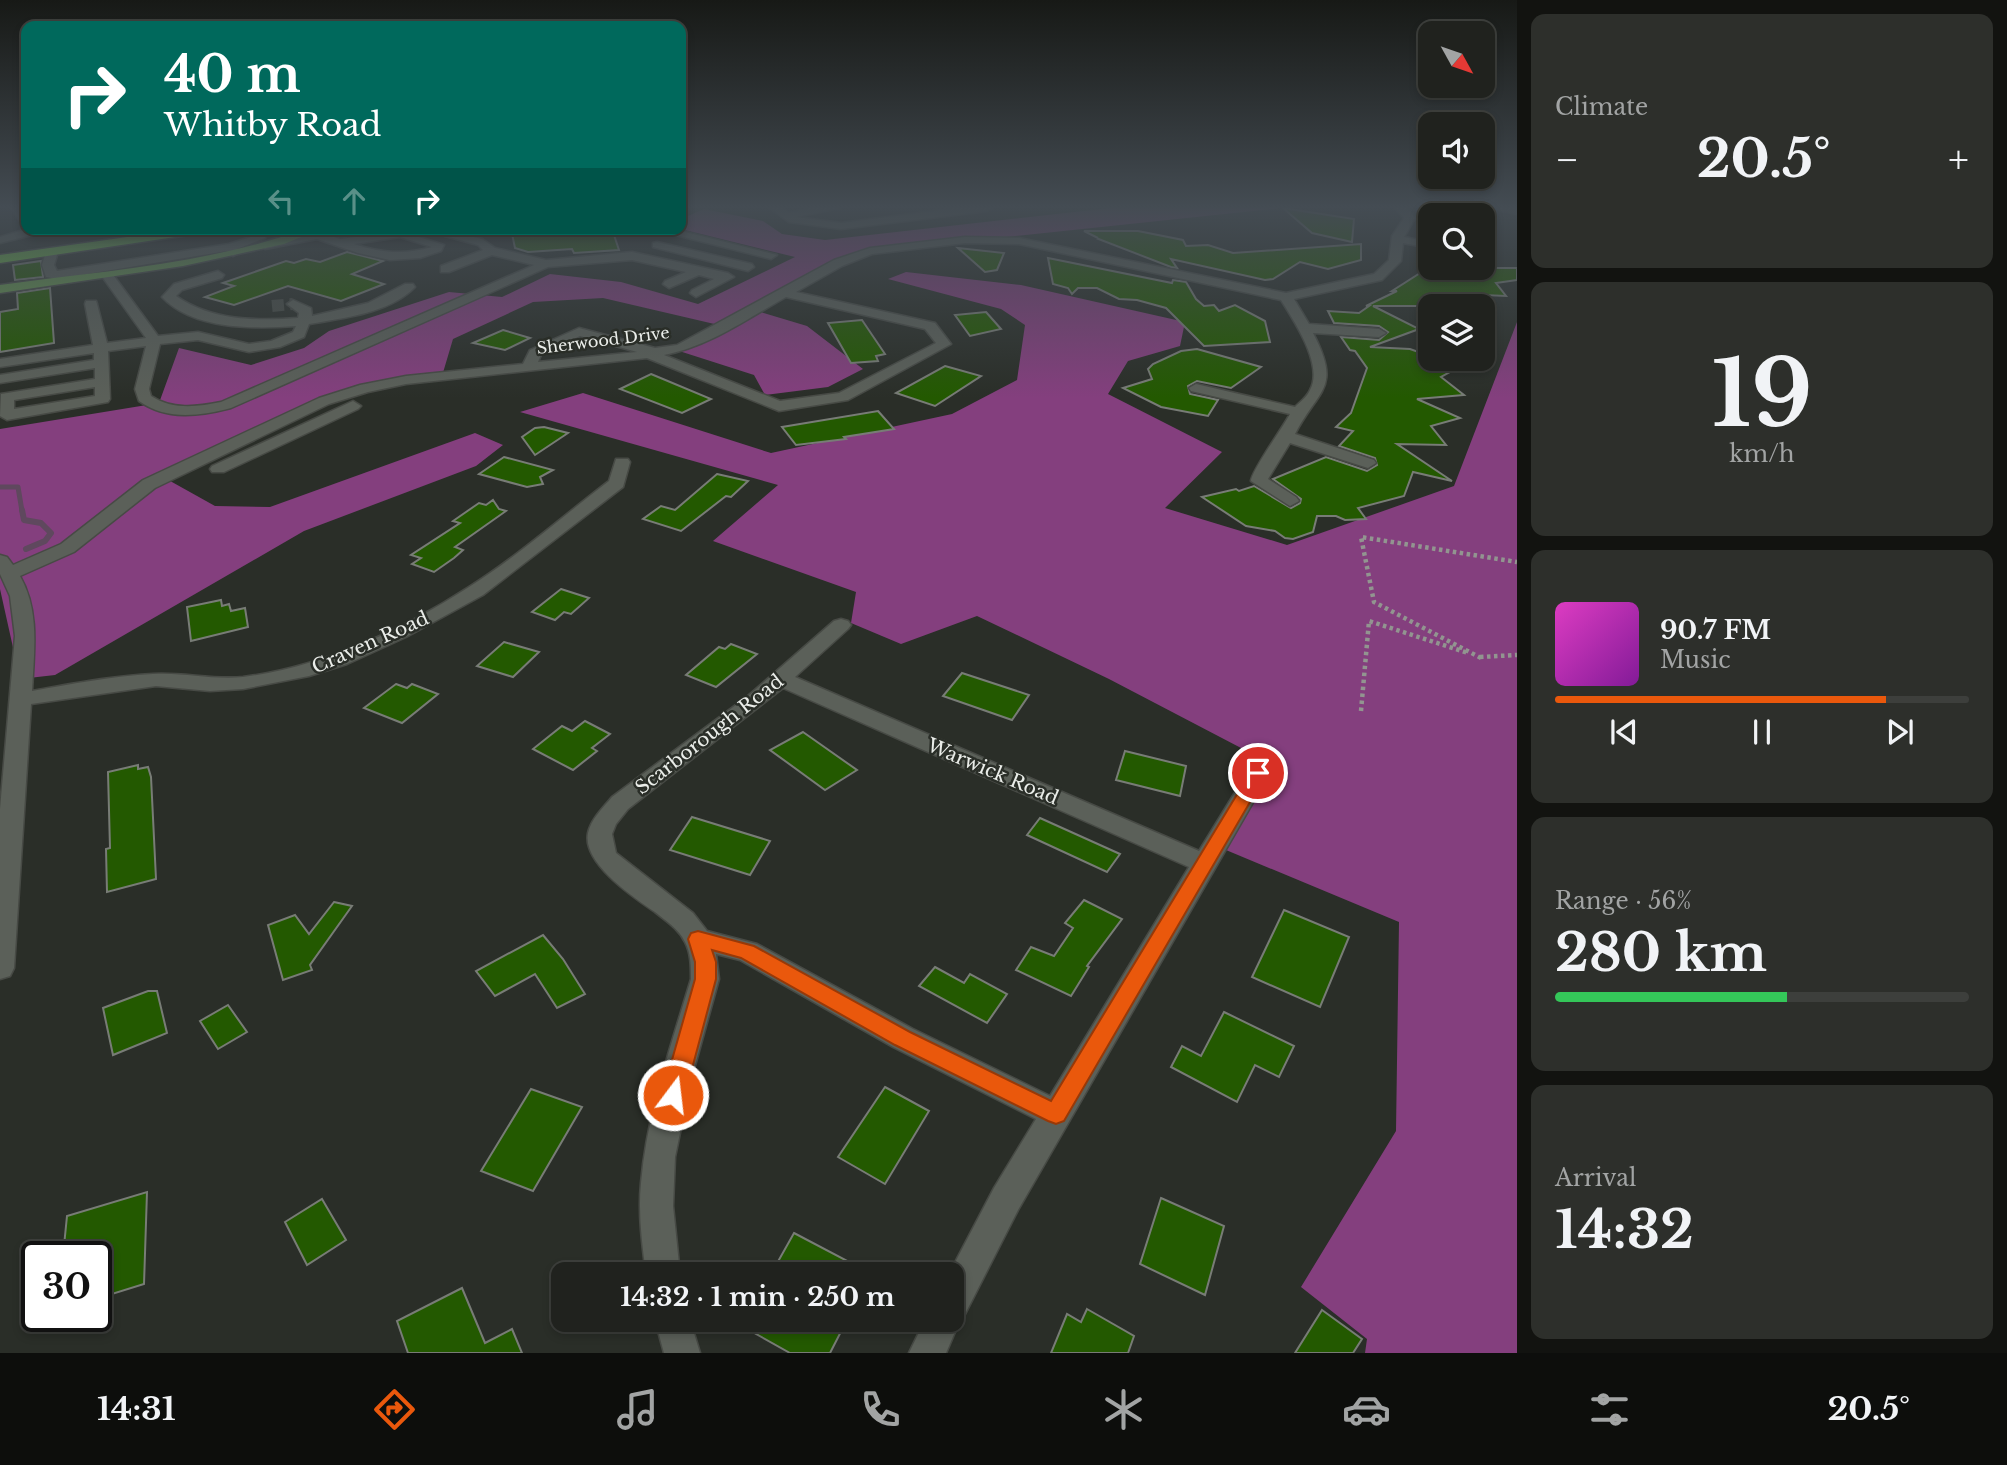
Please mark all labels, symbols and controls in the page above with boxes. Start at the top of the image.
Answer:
north arrow [1418,21,1494,98]
map controls [1418,21,1495,371]
text: 40 m [164,44,301,105]
icon: right [49,49,140,140]
text: Climate [1555,93,1648,121]
text: Whitby Road [164,105,381,145]
button: sound [1418,112,1495,189]
text: 20.5° [1697,127,1831,191]
text: − [1555,136,1579,183]
text: + [1948,136,1969,183]
icon: left [262,182,300,220]
icon: ahead [335,182,373,220]
icon: right [408,182,446,220]
button: search [1418,203,1495,280]
button: layers [1418,294,1495,371]
street label: Sherwood Drive [536,322,670,358]
text: 19 [1711,338,1813,451]
text: km/h [1729,440,1795,468]
street label: Craven Road [308,606,432,679]
text: 90.7 FM [1660,614,1771,646]
text: Music [1660,646,1731,674]
street label: Scarborough Road [631,669,788,799]
icon: previous [1605,713,1643,751]
icon: pause [1743,713,1781,751]
icon: next [1881,713,1919,751]
street label: Warwick Road [923,733,1062,810]
pin [1228,743,1288,803]
icon: arrive [1239,754,1277,792]
text: Range · 56% [1555,887,1692,915]
text: 280 km [1555,921,1767,985]
position arrow [636,1058,710,1132]
text: Arrival [1555,1164,1636,1192]
text: 14:32 [1555,1198,1694,1262]
speed limit sign: 30 [21,1241,112,1332]
text: 14:32 · 1 min · 250 m [620,1281,895,1313]
icon: directions [370,1385,419,1434]
icon: music [613,1385,662,1434]
icon: phone [856,1385,905,1434]
icon: climate [1099,1385,1148,1434]
icon: car [1342,1385,1391,1434]
icon: filters [1585,1385,1634,1434]
text: 14:31 [97,1389,176,1429]
text: 20.5° [1828,1389,1910,1429]

